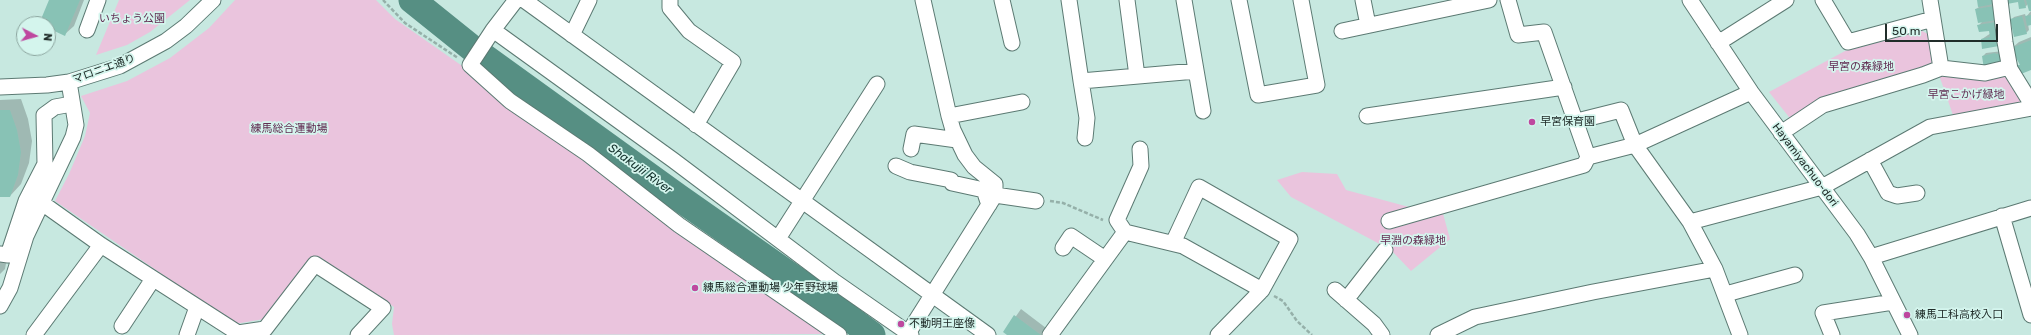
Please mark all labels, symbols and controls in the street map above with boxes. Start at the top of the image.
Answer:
park label: いちょう公園 [99,12,165,26]
north arrow [16,16,56,56]
scale bar [1887,16,2000,42]
text: 50 m [1892,24,1920,38]
text: N [41,33,54,42]
street label: マロニエ通り [71,52,137,86]
park label: 早宮の森緑地 [1828,60,1894,74]
park label: 早宮こかげ緑地 [1928,88,2004,102]
place label: 早宮保育園 [1540,115,1595,129]
marker: 早宮保育園 [1527,117,1537,127]
street label: Hayamiyachuo-dori [1769,121,1841,209]
park label: 練馬総合運動場 [251,122,327,136]
water label: Shakujii River [605,141,675,197]
park label: 早淵の森緑地 [1380,234,1446,248]
place label: 練馬総合運動場 少年野球場 [703,281,838,295]
marker: 練馬総合運動場 少年野球場 [690,283,700,293]
place label: 練馬工科高校入口 [1915,308,2003,322]
marker: 練馬工科高校入口 [1902,310,1912,320]
place label: 不動明王座像 [909,317,975,331]
marker: 不動明王座像 [896,319,906,329]

